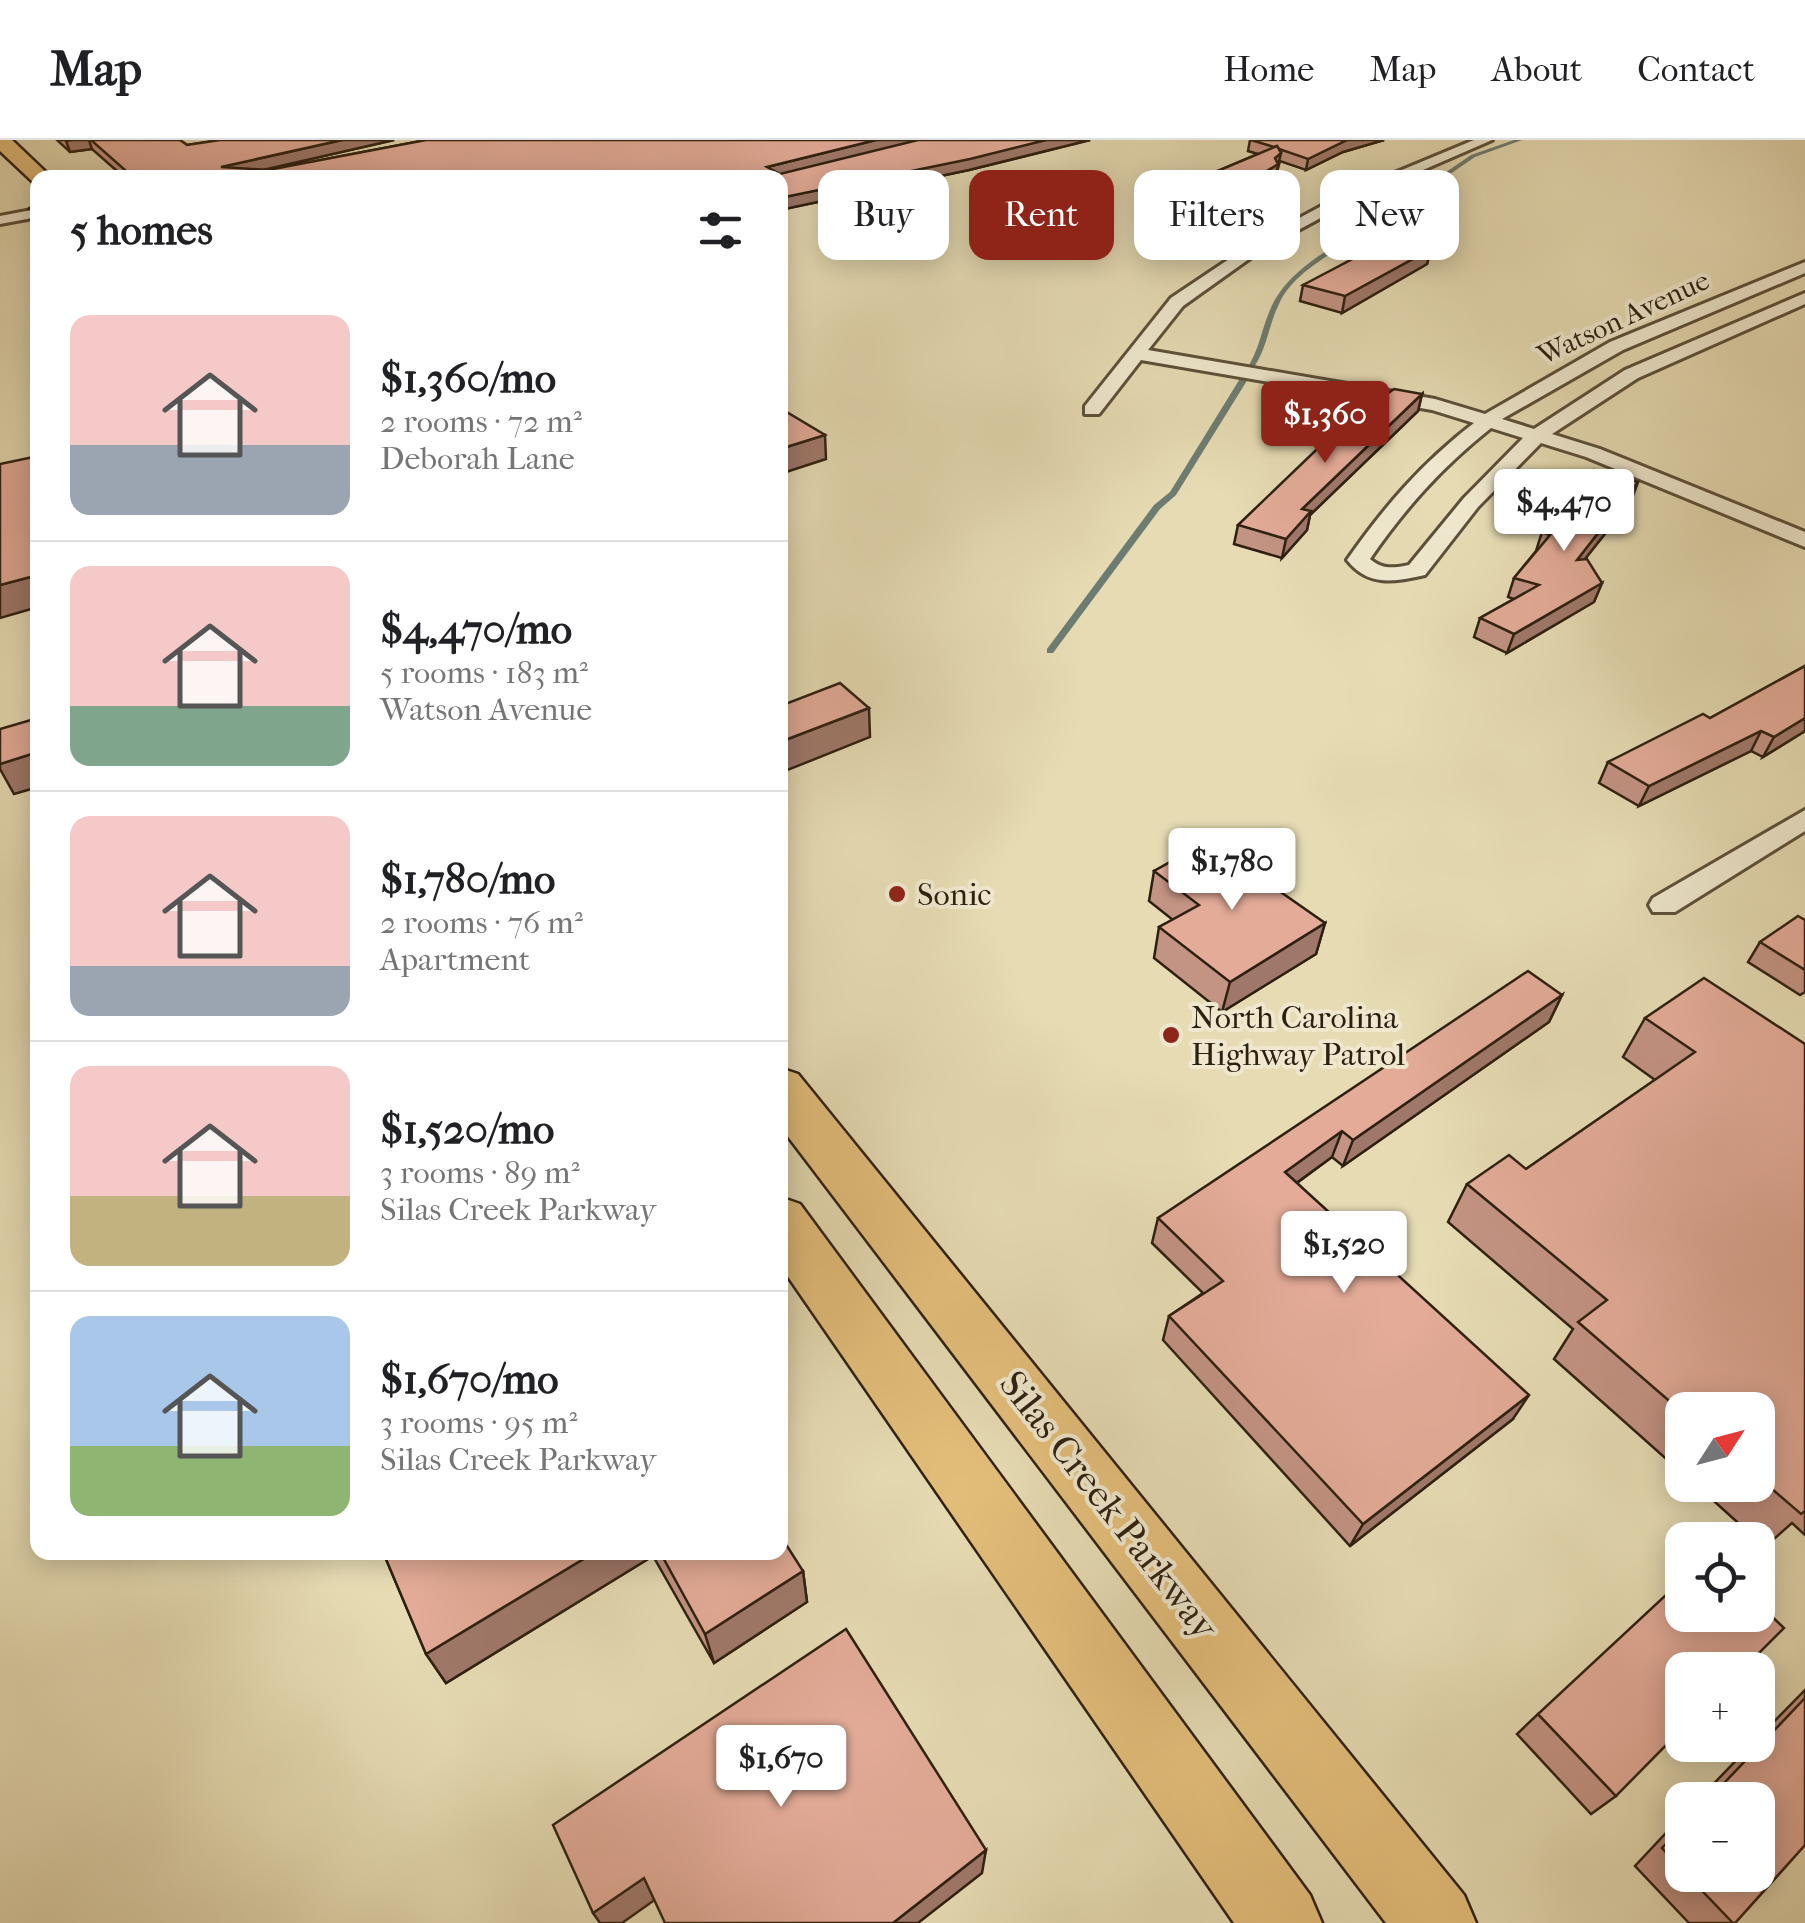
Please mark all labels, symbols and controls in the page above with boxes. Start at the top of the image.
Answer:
text: Map [50,41,142,97]
text: Home [1223,49,1314,90]
text: Map [1369,49,1437,90]
text: About [1492,49,1582,90]
text: Contact [1637,49,1755,90]
chip: Buy [818,170,949,260]
chip: Rent [969,170,1114,260]
chip: Filters [1134,170,1300,260]
chip: New [1320,170,1459,260]
icon: filters [693,203,748,258]
text: 5 homes [70,206,213,255]
street label: Watson Avenue [1531,263,1714,372]
text: $1,360/mo [380,354,556,403]
icon: home [150,355,270,475]
pin: $1,360 [1244,381,1406,466]
text: $1,360 [1283,395,1367,432]
text: 2 rooms · 72 m² [380,403,582,440]
text: Deborah Lane [380,440,575,477]
pin: $4,470 [1483,469,1645,554]
text: $4,470 [1516,483,1612,520]
text: $4,470/mo [380,605,572,654]
icon: home [150,606,270,726]
text: 5 rooms · 183 m² [380,654,588,691]
text: Watson Avenue [380,691,592,728]
pin: $1,780 [1151,828,1313,913]
text: $1,780 [1190,842,1274,879]
text: $1,780/mo [380,855,555,904]
icon: home [150,856,270,976]
place label: Sonic [917,876,991,913]
marker: Sonic [886,883,908,905]
text: 2 rooms · 76 m² [380,904,583,941]
text: Apartment [380,941,530,978]
place label: North Carolina Highway Patrol [1191,999,1405,1073]
marker: North Carolina Highway Patrol [1160,1024,1182,1046]
text: $1,520/mo [380,1105,554,1154]
icon: home [150,1106,270,1226]
text: 3 rooms · 89 m² [380,1154,580,1191]
text: Silas Creek Parkway [380,1191,656,1228]
pin: $1,520 [1263,1211,1425,1296]
text: $1,520 [1303,1225,1385,1262]
text: $1,670/mo [380,1355,559,1404]
icon: home [150,1356,270,1476]
street label: Silas Creek Parkway [990,1362,1228,1650]
north arrow [1665,1392,1775,1502]
map controls [1665,1392,1775,1892]
text: 3 rooms · 95 m² [380,1404,577,1441]
text: Silas Creek Parkway [380,1441,656,1478]
button: locate [1665,1522,1775,1632]
button: + [1665,1652,1775,1762]
pin: $1,670 [700,1725,862,1810]
text: $1,670 [738,1739,824,1776]
button: − [1665,1782,1775,1892]

